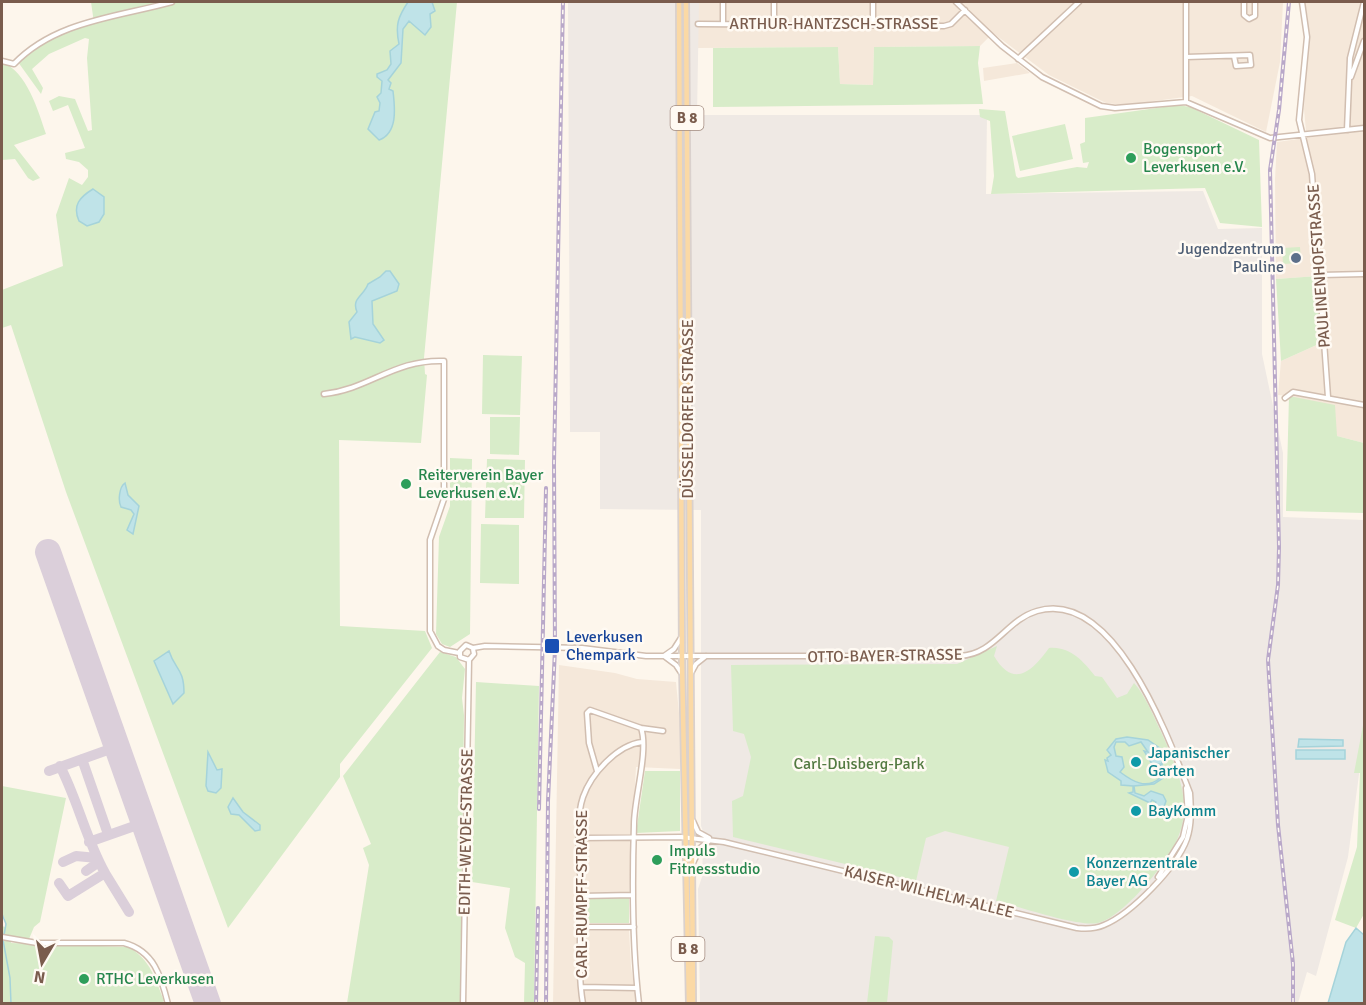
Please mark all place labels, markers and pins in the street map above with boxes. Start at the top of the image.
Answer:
place label: Bogensport Leverkusen e.V. [1143,139,1246,177]
marker: Bogensport Leverkusen e.V. [1124,151,1138,165]
place label: Jugendzentrum Pauline [1178,239,1284,277]
marker: Jugendzentrum Pauline [1289,251,1303,265]
place label: Reiterverein Bayer Leverkusen e.V. [418,465,544,503]
marker: Reiterverein Bayer Leverkusen e.V. [399,477,413,491]
place label: Leverkusen Chempark [566,627,643,665]
marker: Leverkusen Chempark [543,637,561,655]
place label: Japanischer Garten [1148,743,1230,781]
marker: Japanischer Garten [1129,755,1143,769]
place label: BayKomm [1148,801,1216,821]
marker: BayKomm [1129,804,1143,818]
place label: Impuls Fitnessstudio [669,841,760,879]
marker: Impuls Fitnessstudio [650,853,664,867]
place label: Konzernzentrale Bayer AG [1086,853,1198,891]
marker: Konzernzentrale Bayer AG [1067,865,1081,879]
place label: RTHC Leverkusen [96,969,214,989]
marker: RTHC Leverkusen [77,972,91,986]

